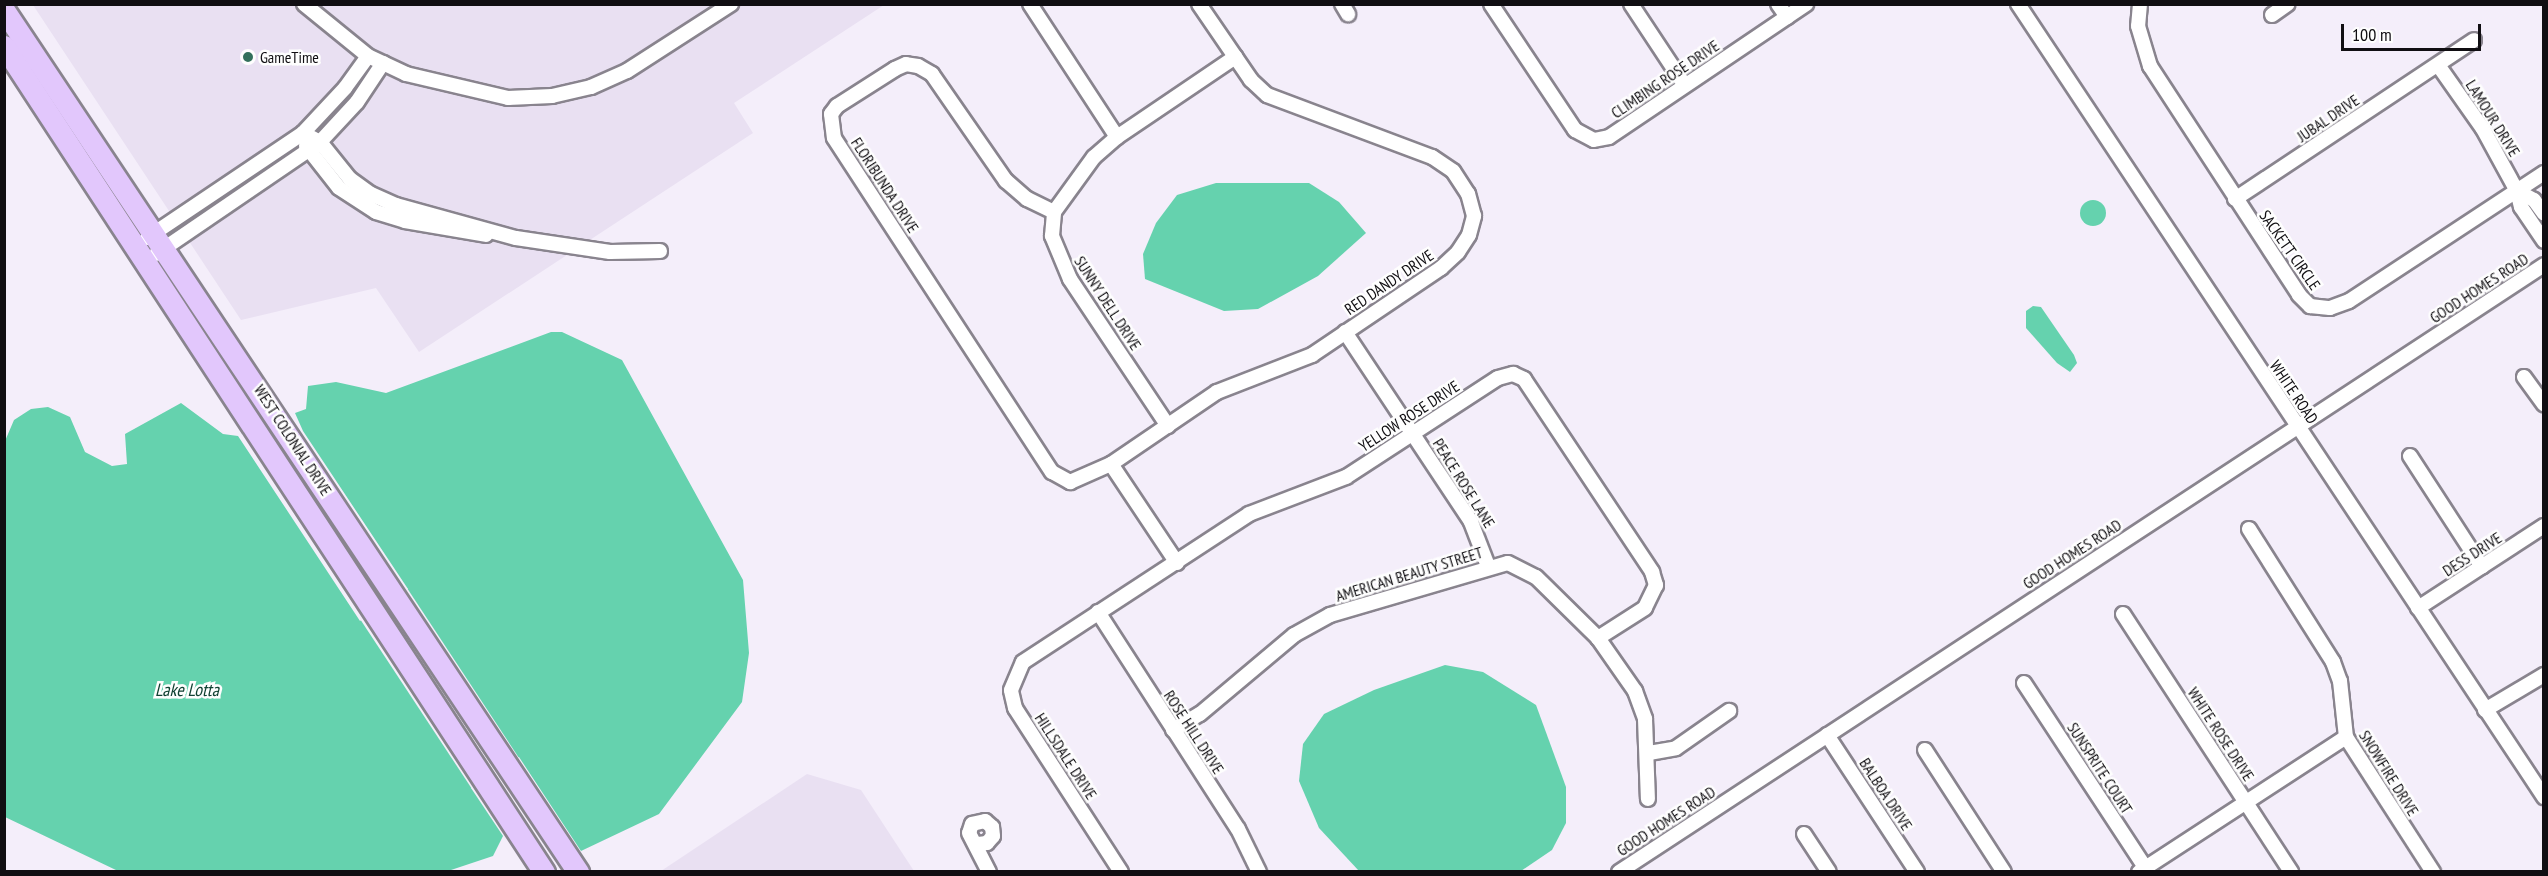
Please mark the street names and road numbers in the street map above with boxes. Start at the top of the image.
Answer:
street label: CLIMBING ROSE DRIVE [1607,36,1723,122]
street label: LAMOUR DRIVE [2462,76,2524,160]
street label: JUBAL DRIVE [2293,90,2363,146]
street label: FLORIBUNDA DRIVE [847,134,923,236]
street label: SACKETT CIRCLE [2255,206,2325,294]
street label: RED DANDY DRIVE [1341,245,1437,319]
street label: GOOD HOMES ROAD [2426,249,2532,327]
street label: SUNNY DELL DRIVE [1070,252,1146,354]
street label: WHITE ROAD [2266,357,2322,427]
street label: YELLOW ROSE DRIVE [1355,376,1463,456]
street label: WEST COLONIAL DRIVE [250,381,336,499]
street label: PEACE ROSE LANE [1429,435,1499,531]
street label: GOOD HOMES ROAD [2019,515,2125,593]
street label: DESS DRIVE [2439,528,2505,580]
street label: AMERICAN BEAUTY STREET [1333,542,1485,606]
street label: WHITE ROSE DRIVE [2184,684,2258,784]
street label: ROSE HILL DRIVE [1160,686,1228,778]
street label: HILLSDALE DRIVE [1031,709,1101,803]
street label: SUNSPRITE COURT [2063,719,2137,817]
street label: SNOWFIRE DRIVE [2355,727,2423,819]
street label: BALBOA DRIVE [1855,754,1917,834]
street label: GOOD HOMES ROAD [1613,782,1719,860]

